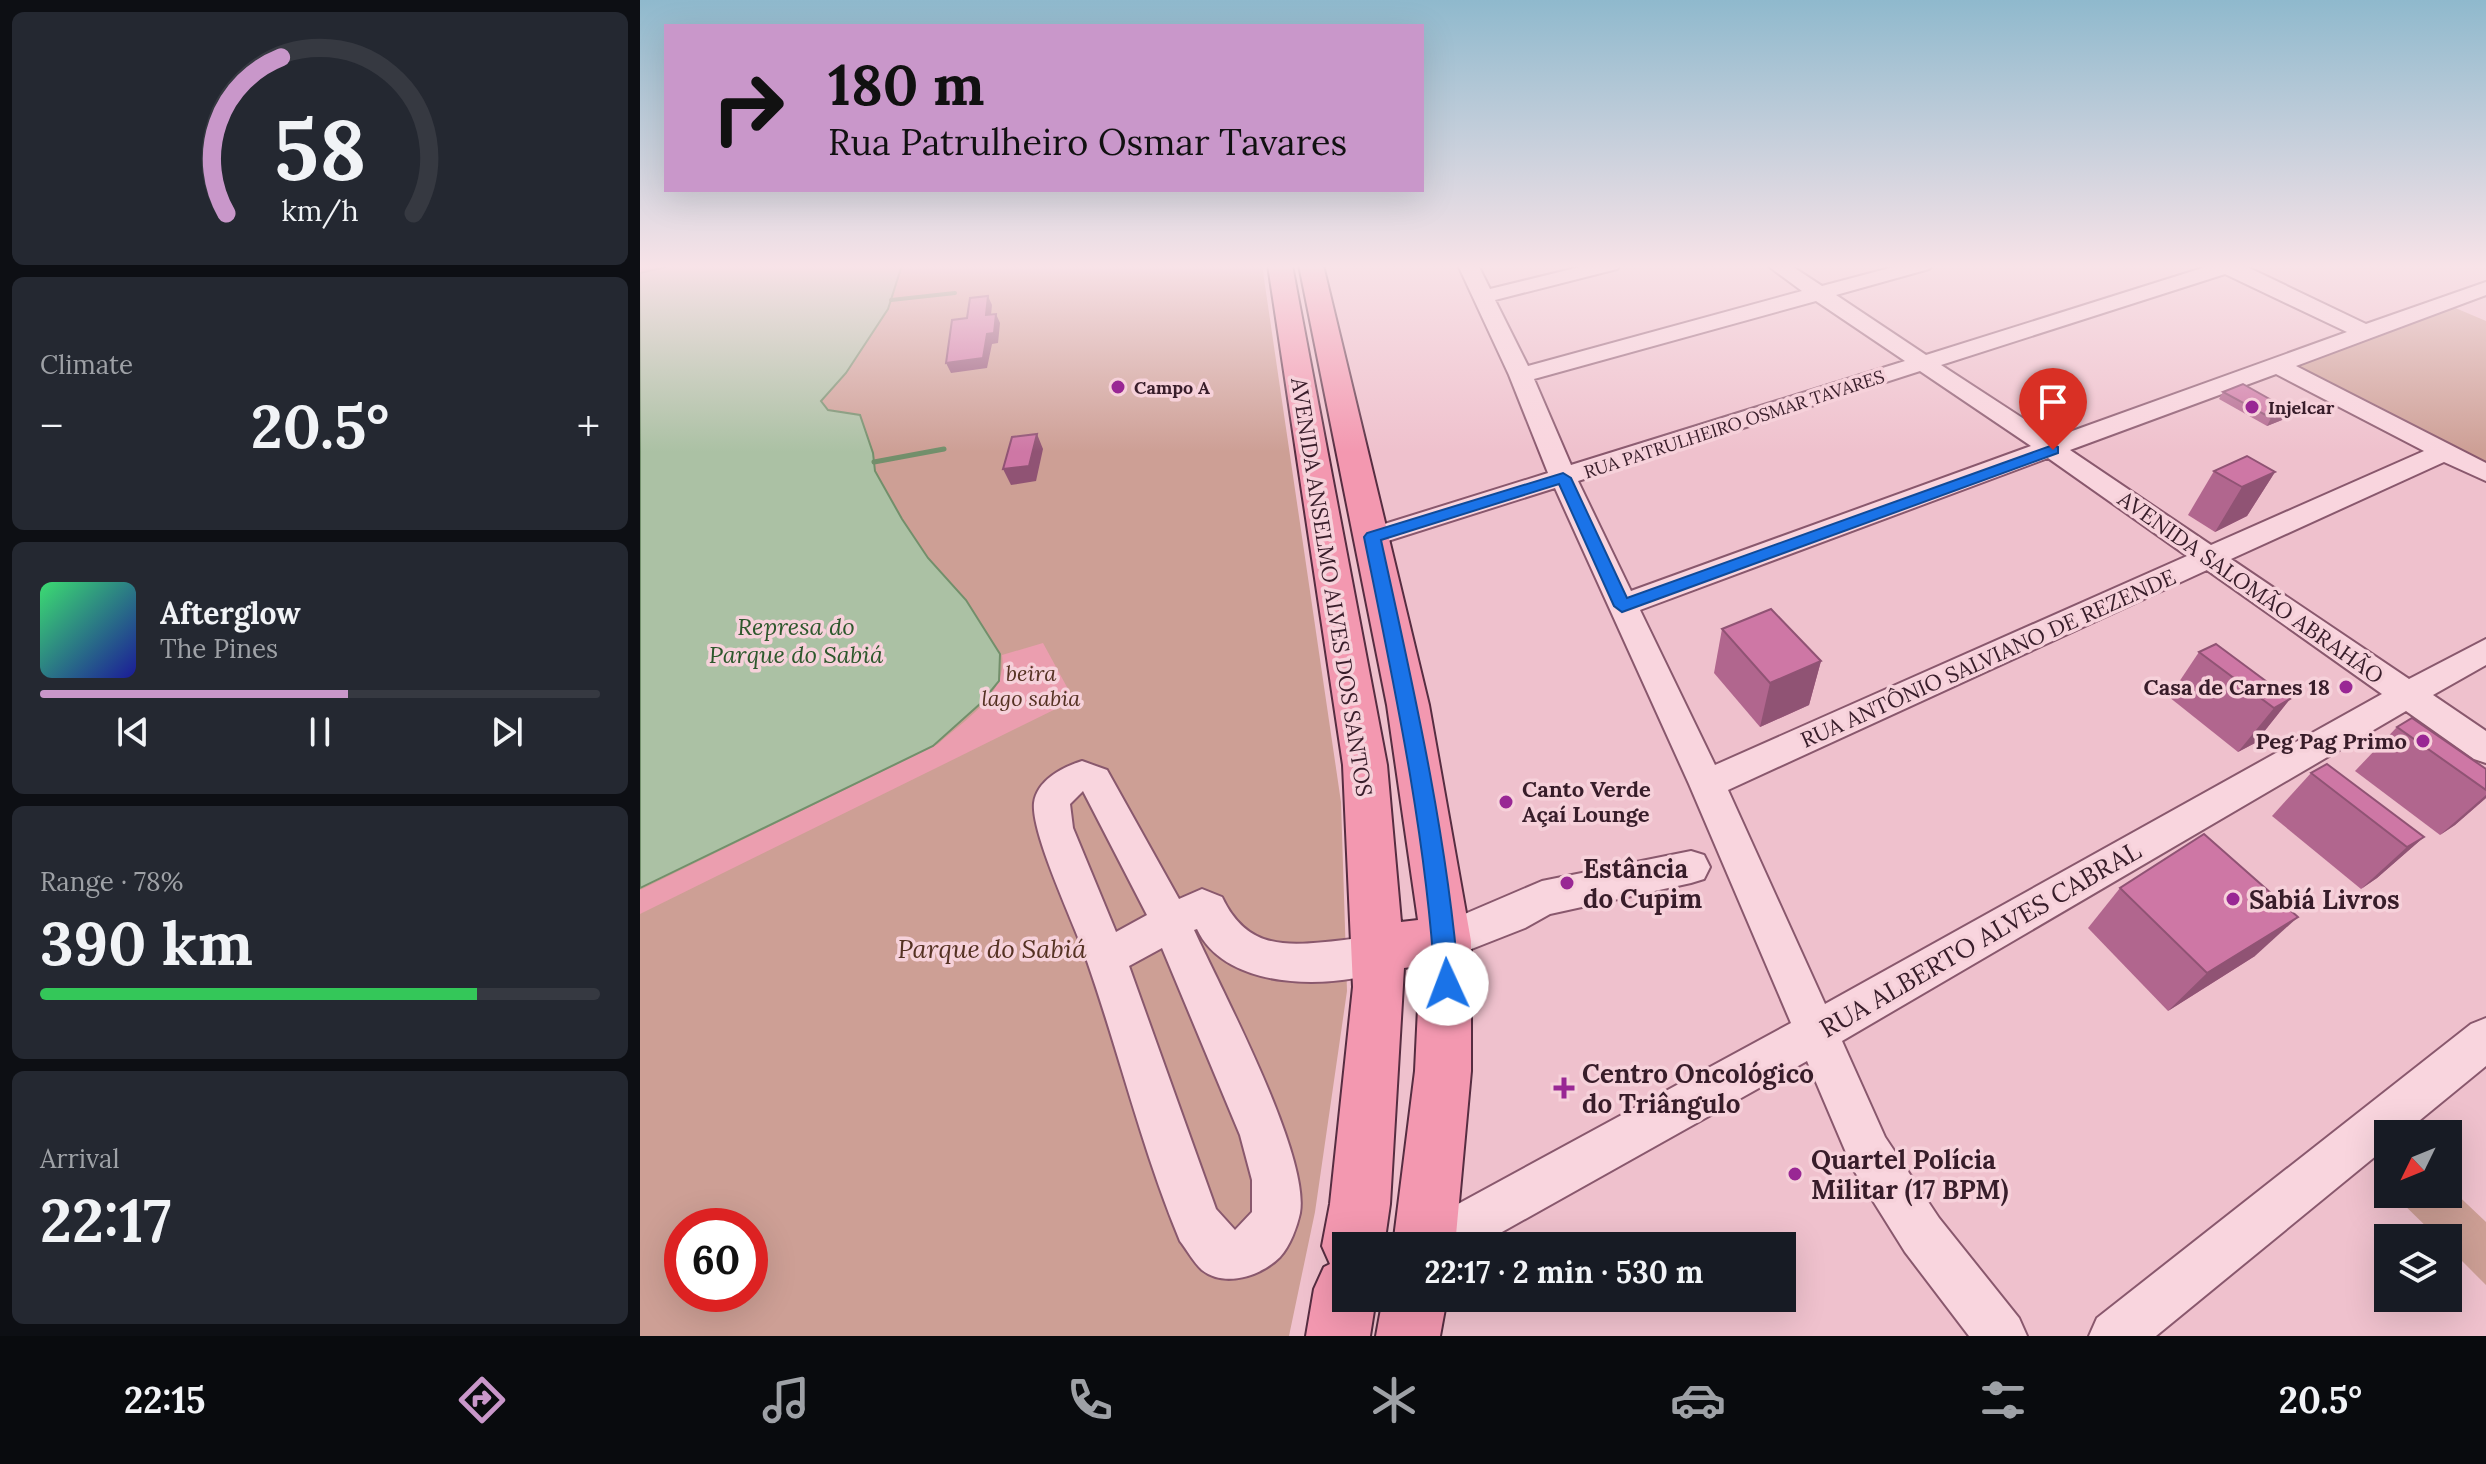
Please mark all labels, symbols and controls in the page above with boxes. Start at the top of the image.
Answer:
text: 180 m [828,49,985,120]
icon: right [696,56,800,160]
text: 58 [274,96,366,203]
text: Rua Patrulheiro Osmar Tavares [828,119,1347,165]
text: km/h [281,193,359,230]
text: Climate [40,348,133,381]
street label: RUA PATRULHEIRO OSMAR TAVARES [1581,364,1887,484]
pin [2019,368,2087,450]
street label: AVENIDA ANSELMO ALVES DOS SANTOS [1285,375,1379,798]
place label: Campo A [1134,376,1210,399]
marker: Campo A [1109,378,1127,396]
icon: arrive [2031,380,2075,424]
text: 20.5° [251,388,389,464]
place label: Injelcar [2268,396,2335,419]
text: − [40,398,63,454]
text: + [577,398,600,454]
marker: Injelcar [2243,398,2261,416]
street label: AVENIDA SALOMÃO ABRAHÃO [2112,484,2389,690]
street label: RUA ANTÔNIO SALVIANO DE REZENDE [1796,562,2180,754]
text: Afterglow [160,594,301,632]
water label: Represa do Parque do Sabiá [709,611,884,670]
text: The Pines [160,632,278,665]
park label: beira lago sabia [982,659,1081,712]
place label: Casa de Carnes 18 [2144,673,2330,701]
marker: Casa de Carnes 18 [2337,678,2355,696]
icon: previous [111,710,155,754]
icon: pause [298,710,342,754]
icon: next [485,710,529,754]
place label: Peg Pag Primo [2256,727,2407,755]
marker: Peg Pag Primo [2414,732,2432,750]
place label: Canto Verde Açaí Lounge [1522,775,1651,828]
marker: Canto Verde Açaí Lounge [1497,793,1515,811]
street label: RUA ALBERTO ALVES CABRAL [1814,833,2146,1045]
place label: Estância do Cupim [1583,852,1702,915]
text: Range · 78% [40,865,183,898]
marker: Estância do Cupim [1558,874,1576,892]
place label: Sabiá Livros [2249,883,2400,916]
marker: Sabiá Livros [2224,890,2242,908]
text: 390 km [40,905,253,981]
park label: Parque do Sabiá [898,932,1087,965]
position arrow [1405,942,1489,1026]
place label: Centro Oncológico do Triângulo [1582,1057,1814,1120]
marker: Centro Oncológico do Triângulo [1553,1077,1575,1099]
north arrow [2374,1120,2462,1208]
map controls [2374,1120,2462,1312]
text: Arrival [40,1142,119,1175]
place label: Quartel Polícia Militar (17 BPM) [1811,1143,2009,1207]
marker: Quartel Polícia Militar (17 BPM) [1786,1165,1804,1183]
text: 22:17 [40,1182,171,1258]
speed limit sign: 60 [664,1208,768,1312]
button: layers [2374,1224,2462,1312]
text: 22:17 · 2 min · 530 m [1425,1253,1703,1291]
icon: directions [454,1372,510,1428]
icon: music [758,1372,814,1428]
icon: phone [1062,1372,1118,1428]
icon: climate [1366,1372,1422,1428]
icon: car [1670,1372,1726,1428]
icon: filters [1975,1372,2031,1428]
text: 22:15 [124,1377,206,1423]
text: 20.5° [2279,1377,2362,1423]

